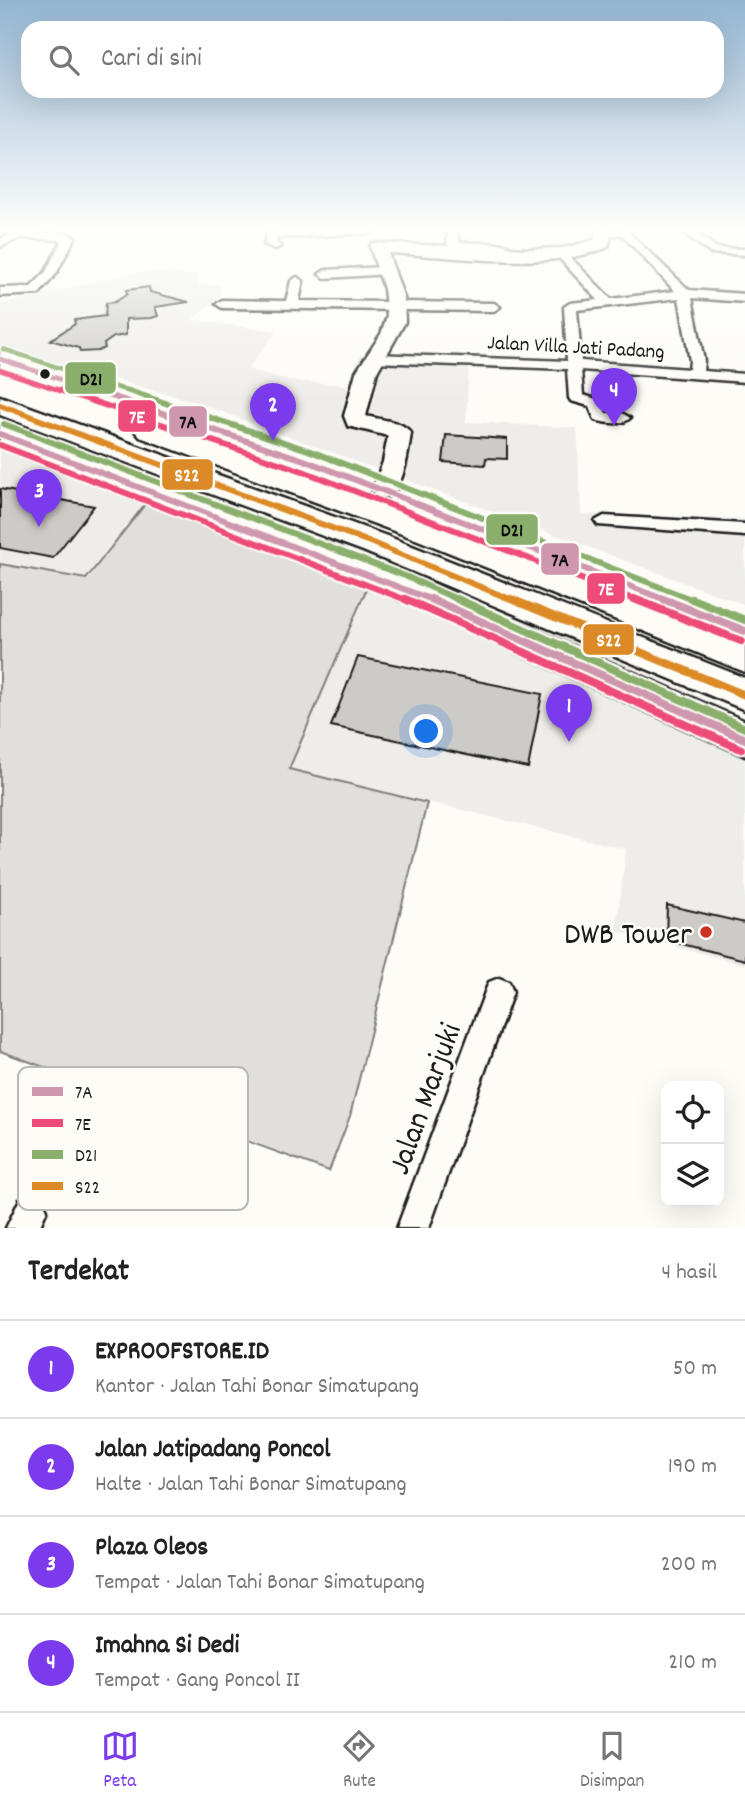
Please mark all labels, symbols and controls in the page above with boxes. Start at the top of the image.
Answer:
search box [21,21,724,98]
icon: search [45,41,83,79]
text: Cari di sini [101,41,202,78]
street label: Jalan Villa Jati Padang [487,329,665,369]
line badge: D21 [64,361,117,395]
unlabelled marker [38,367,52,381]
text: D21 [80,368,102,395]
pin: 4 [591,368,637,426]
pin: 2 [250,383,296,441]
line badge: 7E [117,399,157,433]
line badge: 7A [168,405,208,438]
text: 7E [129,406,145,433]
text: 7A [179,411,197,438]
line badge: S22 [161,458,214,491]
text: S22 [175,464,200,491]
pin: 3 [16,469,62,527]
line badge: D21 [485,513,539,546]
text: D21 [501,519,523,546]
line badge: 7A [540,542,580,576]
text: 7A [551,549,569,576]
line badge: 7E [586,572,626,605]
text: 7E [598,578,614,605]
line badge: S22 [582,623,635,656]
text: S22 [597,629,622,656]
pin: 1 [546,684,592,742]
your location [409,714,443,748]
place label: DWB Tower [564,914,692,960]
marker: DWB Tower [698,924,714,940]
street label: Jalan Marjuki [379,1017,476,1182]
legend [18,1067,248,1210]
text: 7A [75,1081,93,1108]
map controls [661,1081,724,1207]
button: locate [661,1081,724,1144]
text: 7E [75,1113,91,1140]
text: D21 [75,1144,97,1171]
button: layers [661,1144,724,1207]
text: S22 [75,1176,100,1203]
text: Terdekat [28,1252,129,1295]
text: 4 hasil [662,1257,717,1290]
text: EXPROOFSTORE.ID [95,1334,269,1371]
text: 1 [48,1353,54,1386]
text: 50 m [673,1353,717,1386]
text: Kantor · Jalan Tahi Bonar Simatupang [95,1371,419,1404]
text: Jalan Jatipadang Poncol [95,1432,331,1469]
text: 2 [46,1451,56,1484]
text: 190 m [668,1451,717,1484]
text: Halte · Jalan Tahi Bonar Simatupang [95,1469,407,1502]
text: Plaza Oleos [95,1530,208,1567]
text: 3 [46,1549,56,1582]
text: 200 m [661,1549,717,1582]
text: Tempat · Jalan Tahi Bonar Simatupang [95,1567,425,1600]
text: Imahna Si Dedi [95,1628,239,1665]
text: 4 [46,1647,56,1680]
text: 210 m [668,1647,717,1680]
text: Tempat · Gang Poncol II [95,1665,300,1698]
tab: Peta [101,1727,139,1796]
tab: Rute [340,1727,378,1796]
tab: Disimpan [580,1727,644,1796]

